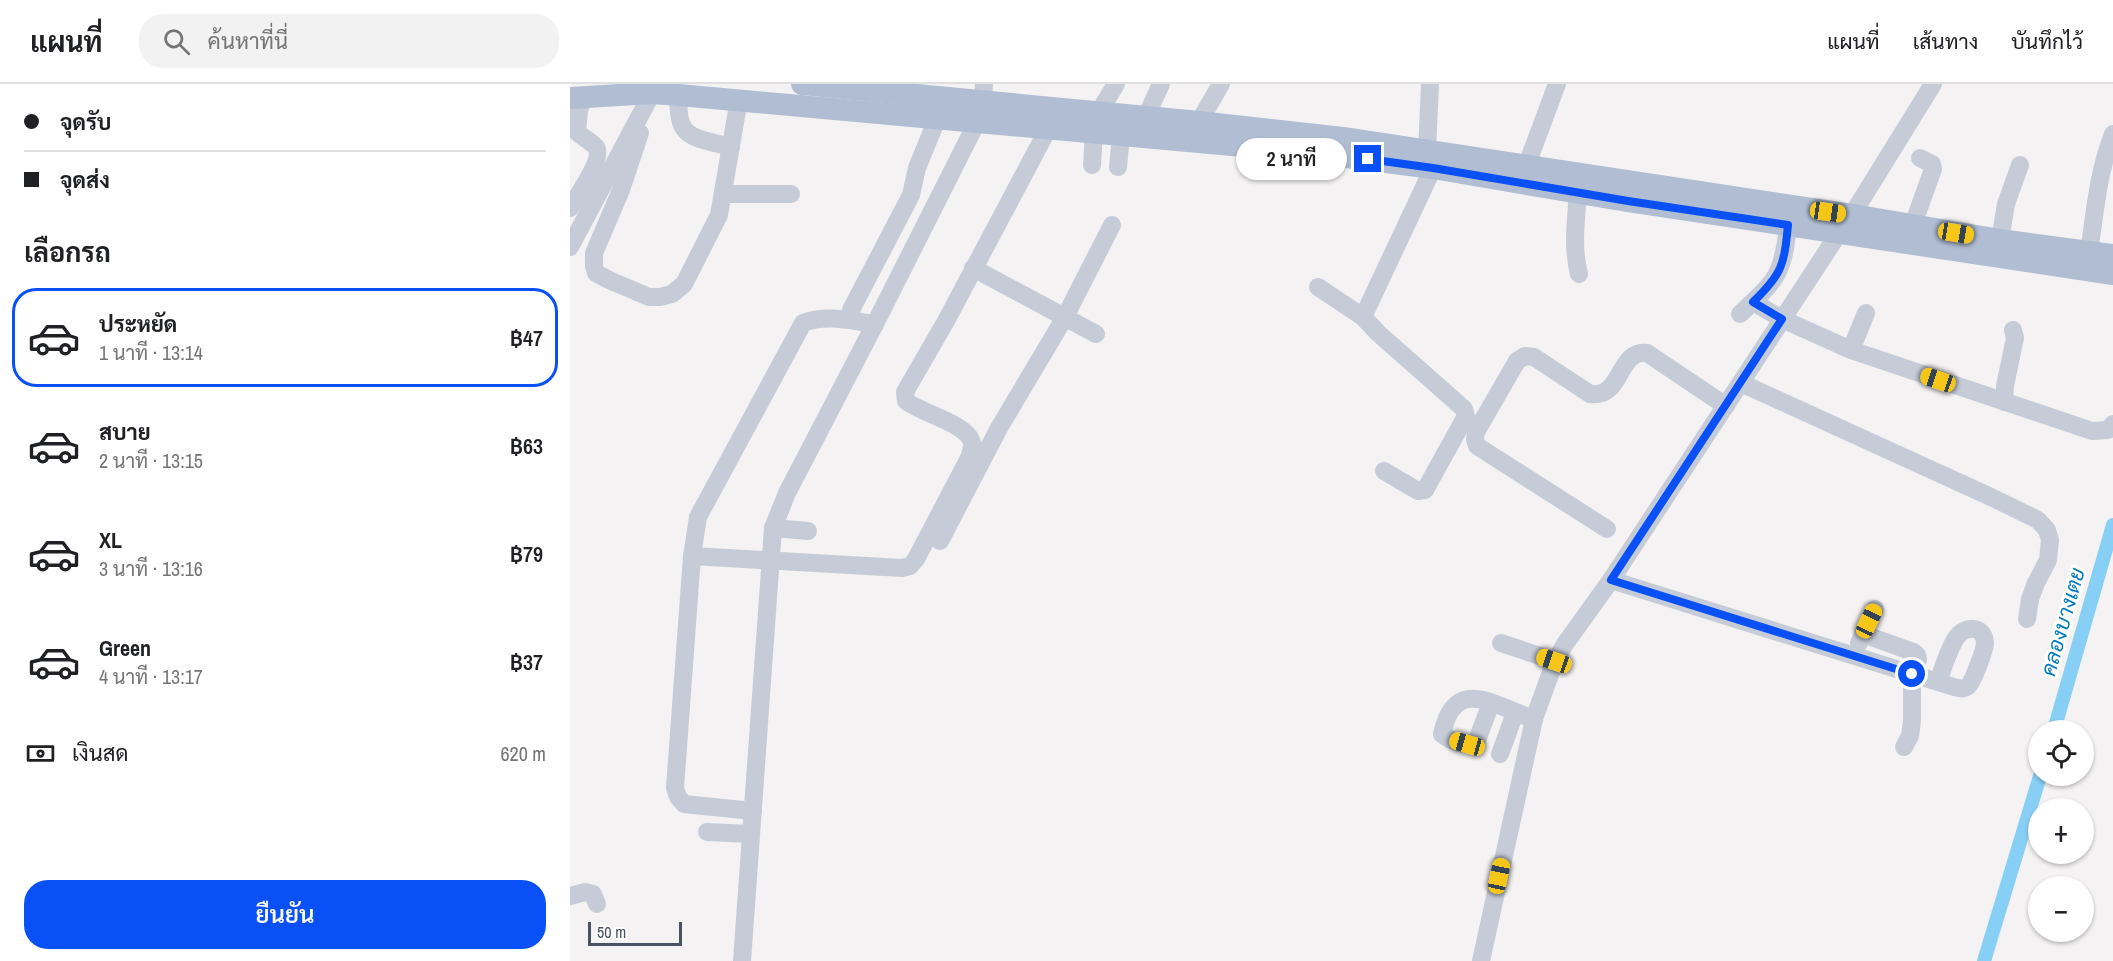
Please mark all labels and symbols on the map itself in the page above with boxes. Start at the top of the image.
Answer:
callout: 2 นาที [1236,138,1347,180]
route end [1354,145,1381,172]
car [1809,201,1847,223]
car [1937,221,1975,245]
car [1918,366,1958,394]
water label: คลองบางเตย [2033,564,2092,679]
car [1853,601,1885,641]
car [1534,647,1574,675]
route start [1898,660,1925,687]
car [1447,730,1487,758]
car [1486,857,1512,895]
scale bar [588,919,682,946]

